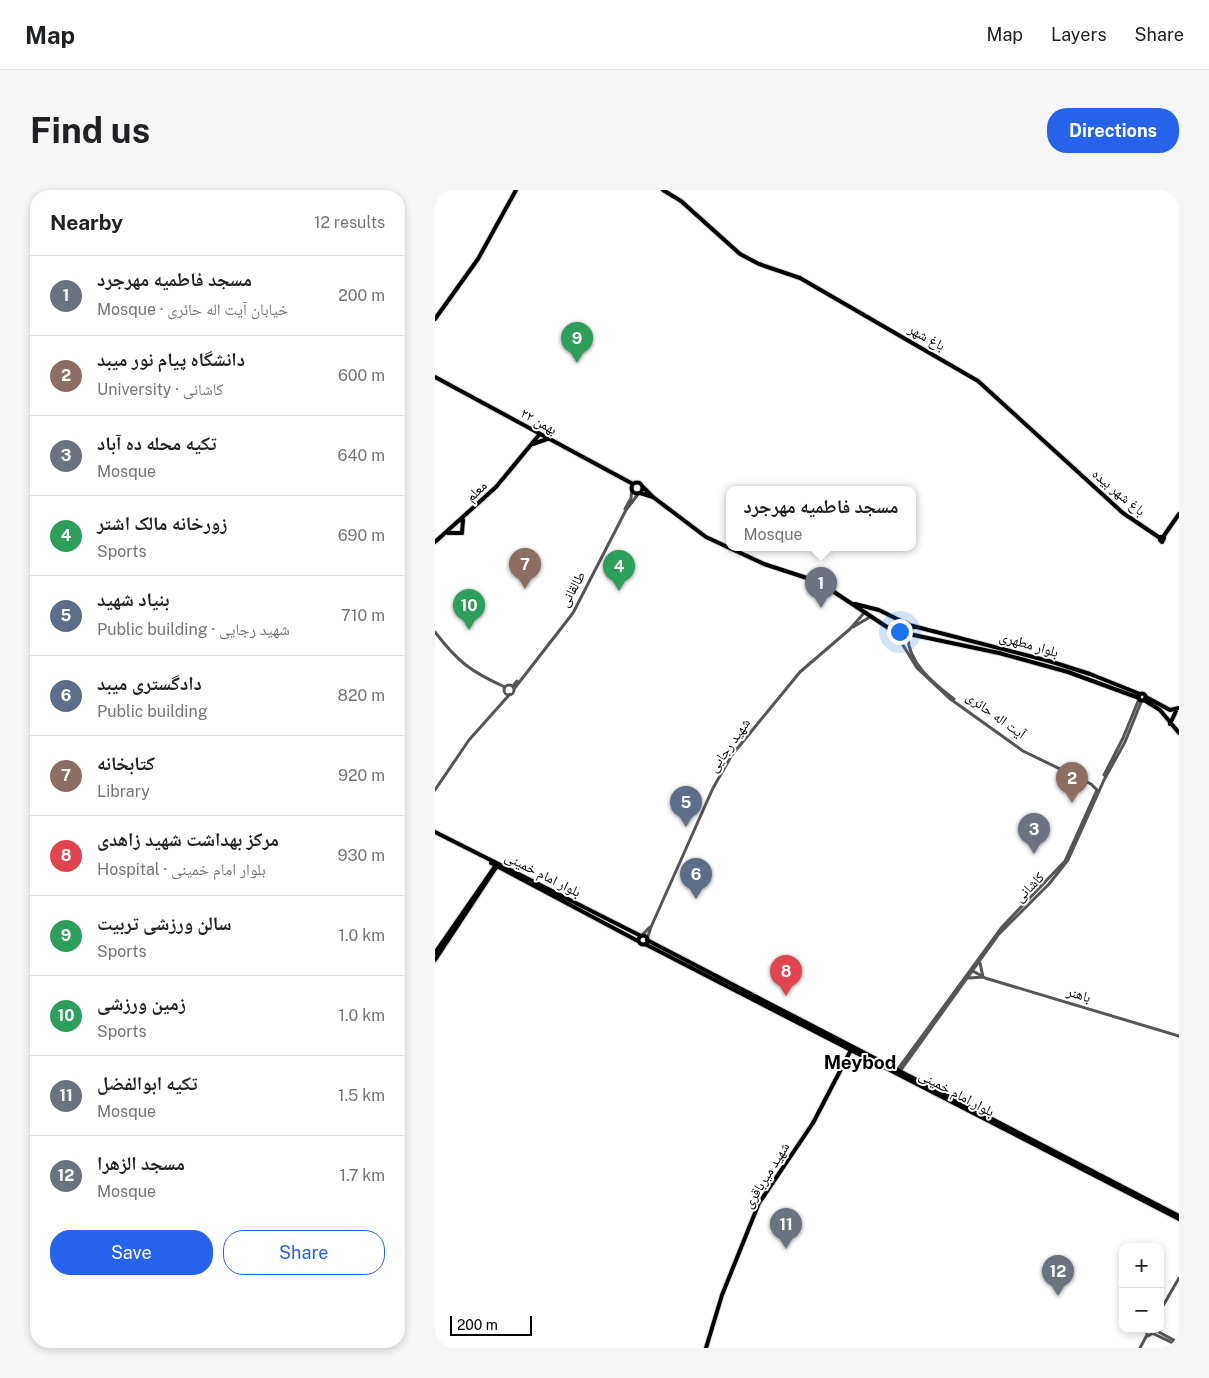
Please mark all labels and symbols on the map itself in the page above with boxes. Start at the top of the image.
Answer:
street label: باغ شهر [904,320,948,355]
pin: 9 [561,322,593,363]
street label: ۲۲ بهمن [518,405,560,438]
street label: باغ شهر بیده [1088,465,1149,520]
street label: معلم [462,477,491,506]
pin: 7 [509,548,541,589]
pin: 4 [603,550,635,591]
pin: 1 [805,567,837,608]
street label: طالقانی [556,568,589,610]
pin: 10 [453,589,485,630]
your location [887,619,913,645]
street label: بلوار مطهری [997,628,1061,661]
street label: آیت اله حائری [963,688,1029,743]
street label: شهید رجایی [705,715,754,776]
pin: 2 [1056,762,1088,803]
pin: 5 [670,786,702,827]
pin: 3 [1018,813,1050,854]
street label: بلوار امام خمینی [502,848,584,902]
pin: 6 [680,858,712,899]
street label: کاشانی [1011,869,1048,906]
pin: 8 [770,955,802,996]
street label: باهنر [1064,983,1093,1006]
district label: Meybod [824,1051,896,1073]
street label: بلوار امام خمینی [916,1066,997,1121]
street label: شهید میرباقری [740,1139,793,1211]
pin: 11 [770,1208,802,1249]
pin: 12 [1042,1255,1074,1296]
scale bar [450,1313,533,1336]

